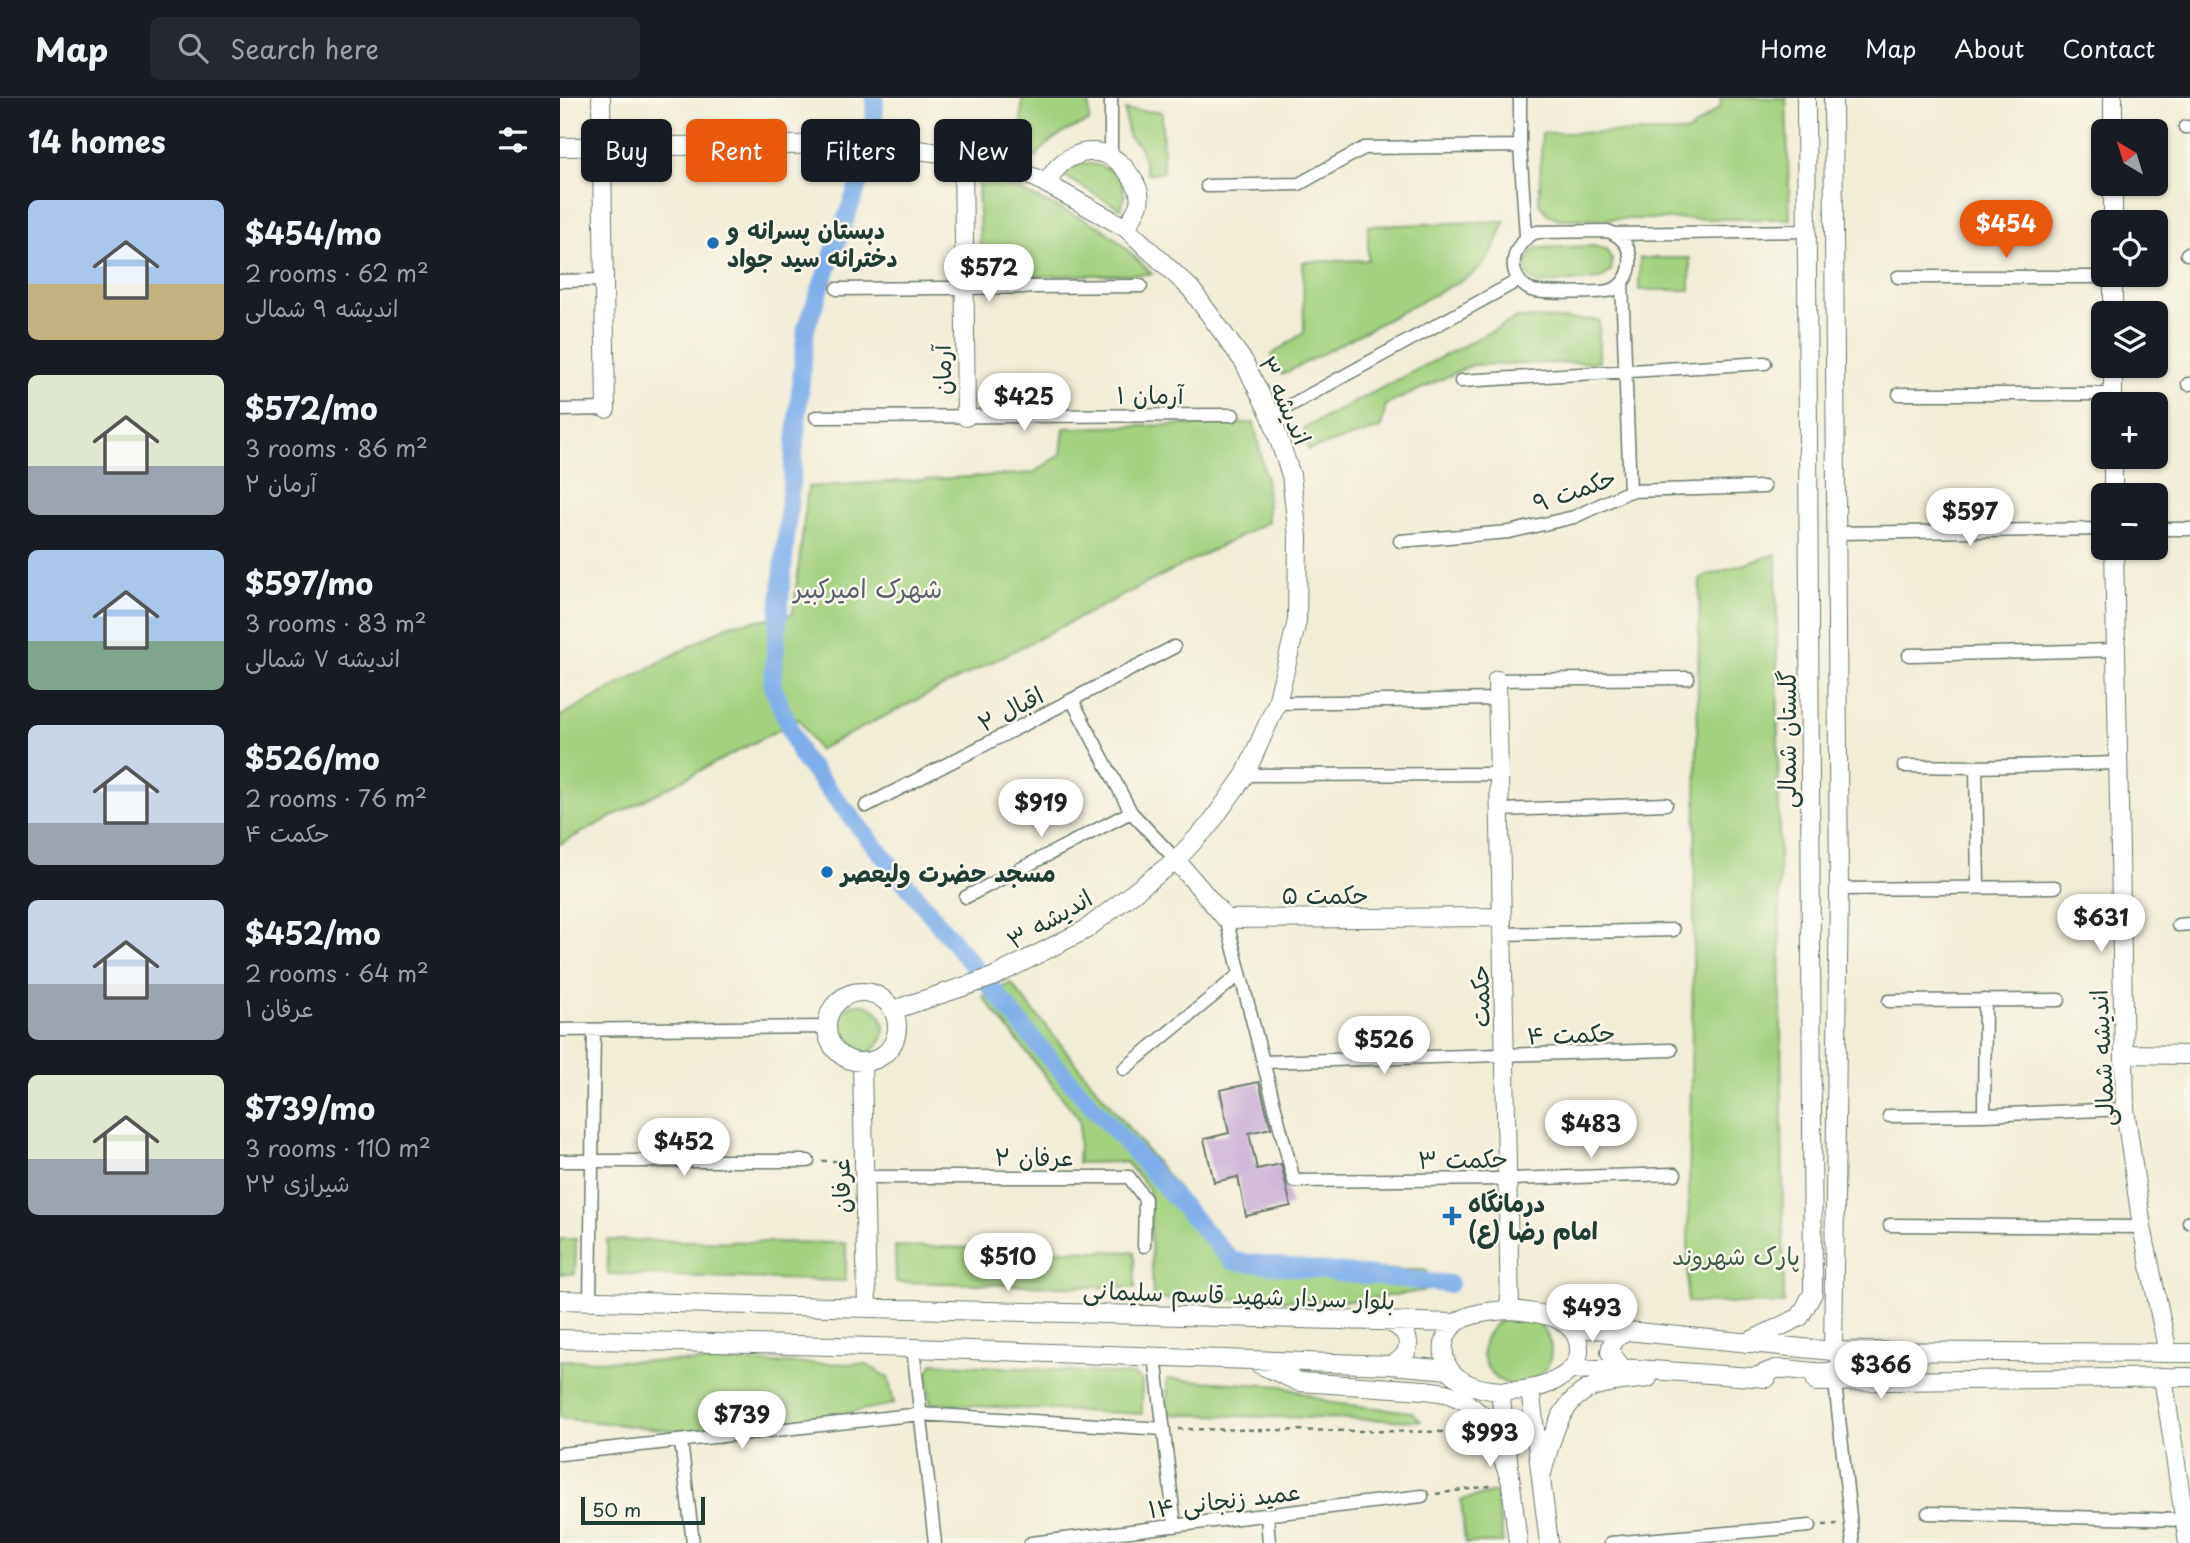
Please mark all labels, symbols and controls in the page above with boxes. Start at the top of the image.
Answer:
search box [150,17,640,80]
text: Map [35,23,108,73]
icon: search [174,29,212,67]
text: Search here [230,29,379,68]
text: Home [1760,30,1827,66]
text: Map [1865,30,1916,66]
text: About [1954,30,2024,66]
text: Contact [2062,30,2155,66]
text: 14 homes [28,118,166,163]
chip: Buy [581,119,672,182]
chip: Rent [686,119,787,182]
chip: Filters [801,119,920,182]
chip: New [934,119,1032,182]
north arrow [2091,119,2168,196]
map controls [2091,119,2168,560]
icon: filters [494,121,532,159]
pin: $454 [1965,200,2047,260]
text: $454 [1976,205,2036,240]
text: $454/mo [245,210,381,255]
button: locate [2091,210,2168,287]
place label: دبستان پسرانه و دخترانه سید جواد [725,211,898,275]
icon: home [84,228,168,312]
marker: دبستان پسرانه و دخترانه سید جواد [705,235,721,251]
pin: $572 [948,244,1030,304]
text: $572 [960,249,1018,284]
text: 2 rooms · 62 m² [245,255,429,290]
text: اندیشه ۹ شمالی [245,290,398,325]
button: layers [2091,301,2168,378]
street label: آرمان [923,343,959,396]
street label: اندیشه ۳ [1251,350,1321,450]
pin: $425 [983,374,1065,433]
street label: آرمان ۱ [1116,376,1185,412]
text: $425 [994,378,1054,413]
text: $572/mo [245,385,378,430]
button: + [2091,392,2168,469]
icon: home [84,403,168,487]
text: 3 rooms · 86 m² [245,430,428,465]
street label: حکمت ۹ [1528,458,1620,520]
text: آرمان ۲ [245,465,317,500]
button: − [2091,483,2168,560]
pin: $597 [1929,489,2011,548]
text: $597 [1942,493,1998,528]
text: $597/mo [245,560,373,605]
district label: شهرک امیرکبیر [792,568,942,607]
icon: home [84,578,168,662]
text: 3 rooms · 83 m² [245,605,427,640]
text: اندیشه ۷ شمالی [245,640,400,675]
street label: گلستان شمالی [1768,670,1804,808]
street label: اقبال ۲ [971,676,1049,740]
text: $526/mo [245,735,380,780]
icon: home [84,753,168,837]
text: 2 rooms · 76 m² [245,780,427,815]
pin: $919 [1000,780,1082,839]
text: $919 [1014,784,1068,819]
text: حکمت ۴ [245,815,330,850]
place label: مسجد حضرت ولیعصر [839,854,1056,890]
marker: مسجد حضرت ولیعصر [819,864,835,880]
street label: حکمت ۵ [1281,876,1369,912]
street label: اندیشه ۳ [1000,879,1098,957]
pin: $631 [2060,894,2142,954]
text: $631 [2073,899,2129,934]
text: $452/mo [245,910,381,955]
icon: home [84,928,168,1012]
text: 2 rooms · 64 m² [245,955,429,990]
street label: حکمت [1460,964,1498,1028]
street label: اندیشه شمالی [2079,989,2123,1127]
text: عرفان ۱ [245,990,313,1025]
street label: حکمت ۴ [1526,1013,1616,1053]
pin: $526 [1343,1016,1425,1076]
text: $526 [1354,1021,1414,1056]
text: $739/mo [245,1085,375,1130]
pin: $483 [1550,1100,1632,1160]
icon: home [84,1103,168,1187]
text: $483 [1561,1105,1621,1140]
pin: $452 [643,1118,725,1178]
text: $452 [654,1123,714,1158]
text: 3 rooms · 110 m² [245,1130,431,1165]
street label: عرفان ۲ [995,1138,1073,1174]
street label: حکمت ۳ [1418,1139,1508,1177]
street label: عرفان [822,1158,858,1214]
text: شیرازی ۲۲ [245,1165,350,1200]
place label: درمانگاه امام رضا (ع) [1468,1184,1598,1250]
marker: درمانگاه امام رضا (ع) [1442,1206,1462,1226]
pin: $510 [967,1234,1049,1293]
park label: پارک شهروند [1672,1237,1800,1273]
text: $510 [980,1238,1036,1273]
street label: بلوار سردار شهید قاسم سلیمانی [1082,1271,1396,1319]
pin: $493 [1551,1284,1633,1344]
text: $493 [1562,1289,1622,1324]
pin: $366 [1840,1342,1922,1401]
text: $366 [1851,1346,1912,1381]
pin: $739 [701,1392,783,1451]
text: $739 [714,1396,770,1431]
pin: $993 [1449,1410,1531,1469]
text: $993 [1461,1414,1519,1449]
street label: عمید زنجانی ۱۴ [1146,1472,1302,1526]
scale bar [581,1494,705,1526]
text: 50 m [592,1495,641,1523]

